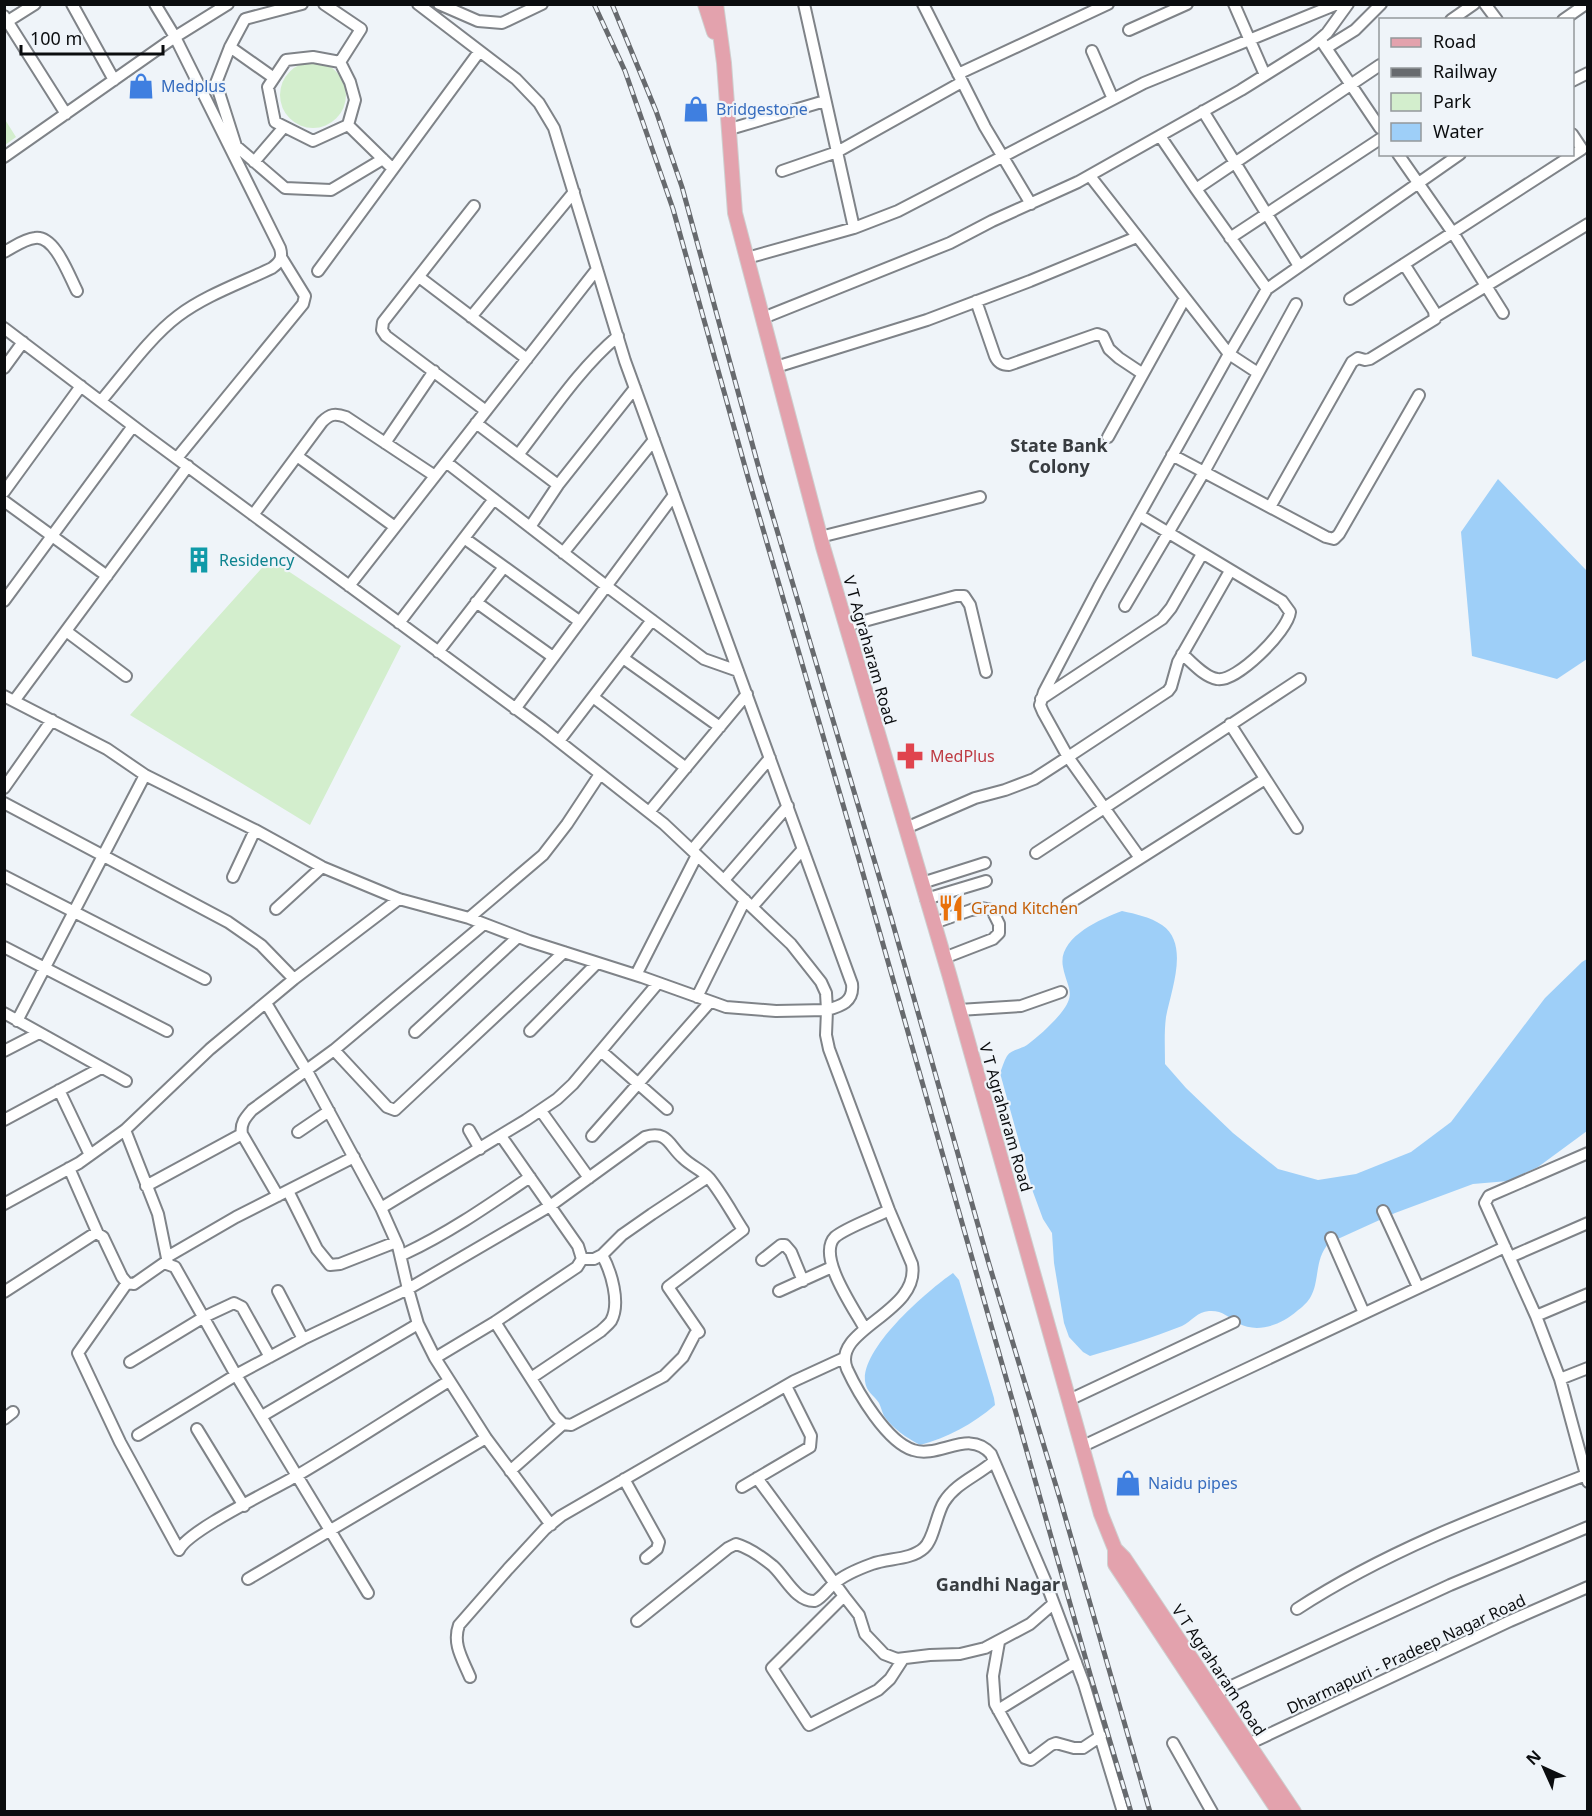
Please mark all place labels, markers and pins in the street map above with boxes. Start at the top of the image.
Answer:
shop icon: Medplus [126,71,156,101]
place label: Medplus [161,75,226,97]
shop icon: Bridgestone [681,94,711,124]
place label: Bridgestone [716,98,808,120]
building icon: Residency [184,545,214,575]
place label: Residency [219,549,295,571]
pharmacy icon: MedPlus [895,741,925,771]
place label: MedPlus [930,745,995,767]
restaurant icon: Grand Kitchen [936,893,966,923]
place label: Grand Kitchen [971,897,1078,919]
shop icon: Naidu pipes [1113,1468,1143,1498]
place label: Naidu pipes [1148,1472,1238,1494]

